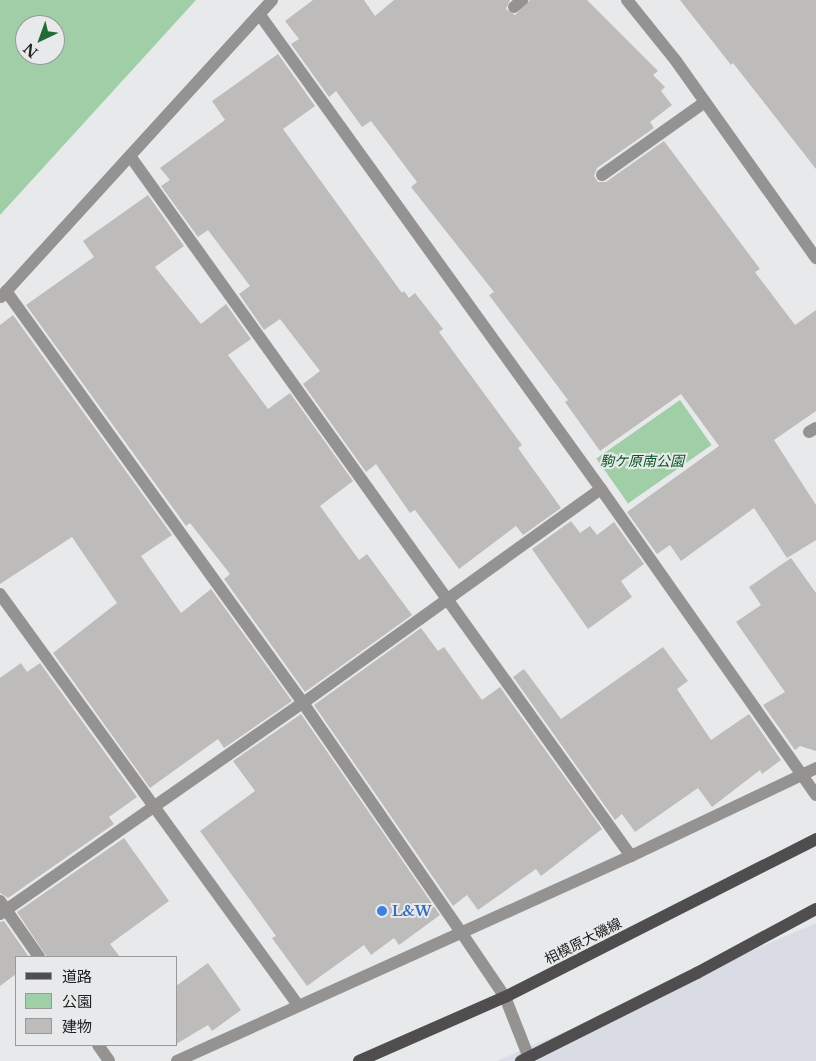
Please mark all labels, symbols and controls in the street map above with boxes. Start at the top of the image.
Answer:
north arrow [15,15,65,65]
text: N [20,39,42,62]
park label: 駒ケ原南公園 [600,453,684,469]
place label: L&W [392,903,432,919]
marker: L&W [376,905,388,917]
street label: 相模原大磯線 [542,914,624,968]
legend [15,956,178,1046]
text: 道路 [62,967,92,986]
text: 公園 [62,992,92,1011]
text: 建物 [62,1017,92,1036]

